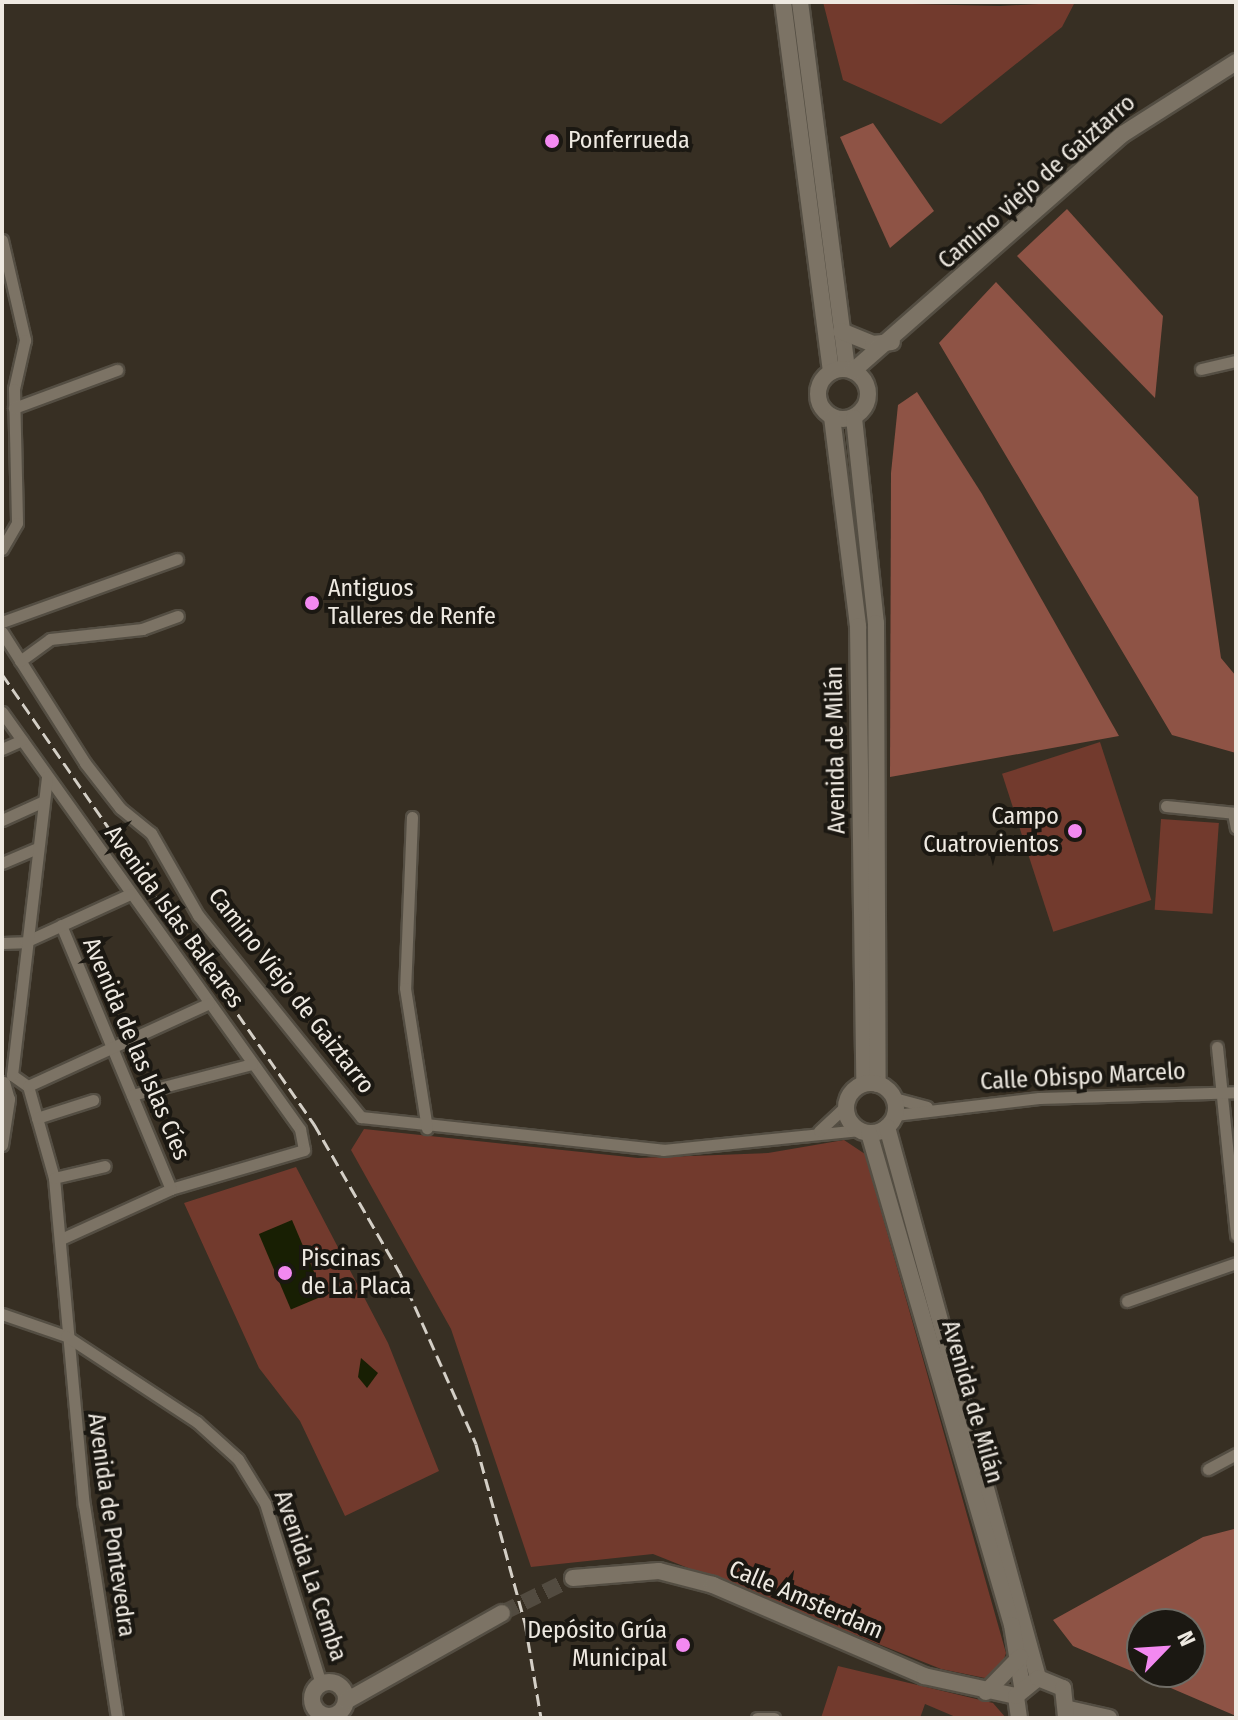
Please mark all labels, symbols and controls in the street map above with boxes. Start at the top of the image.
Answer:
street label: Camino viejo de Gaiztarro [933,89,1141,275]
place label: Ponferrueda [568,127,690,155]
marker: Ponferrueda [543,132,561,150]
place label: Antiguos Talleres de Renfe [328,575,496,631]
marker: Antiguos Talleres de Renfe [303,594,321,612]
street label: Avenida de Milán [820,666,852,834]
place label: Campo Cuatrovientos [923,803,1059,859]
street label: Avenida Islas Baleares [98,820,250,1014]
marker: Campo Cuatrovientos [1066,822,1084,840]
street label: Camino Viejo de Gaiztarro [202,882,380,1100]
street label: Avenida de las Islas Cíes [76,934,196,1164]
street label: Calle Obispo Marcelo [980,1057,1186,1097]
place label: Piscinas de La Placa [301,1245,411,1301]
marker: Piscinas de La Placa [276,1264,294,1282]
street label: Avenida de Milán [935,1317,1009,1487]
street label: Avenida de Pontevedra [81,1411,141,1639]
street label: Avenida La Cemba [267,1487,353,1665]
street label: Calle Amsterdam [724,1555,888,1645]
north arrow [1126,1608,1206,1688]
place label: Depósito Grúa Municipal [527,1617,667,1673]
text: N [1171,1627,1201,1650]
marker: Depósito Grúa Municipal [674,1636,692,1654]

